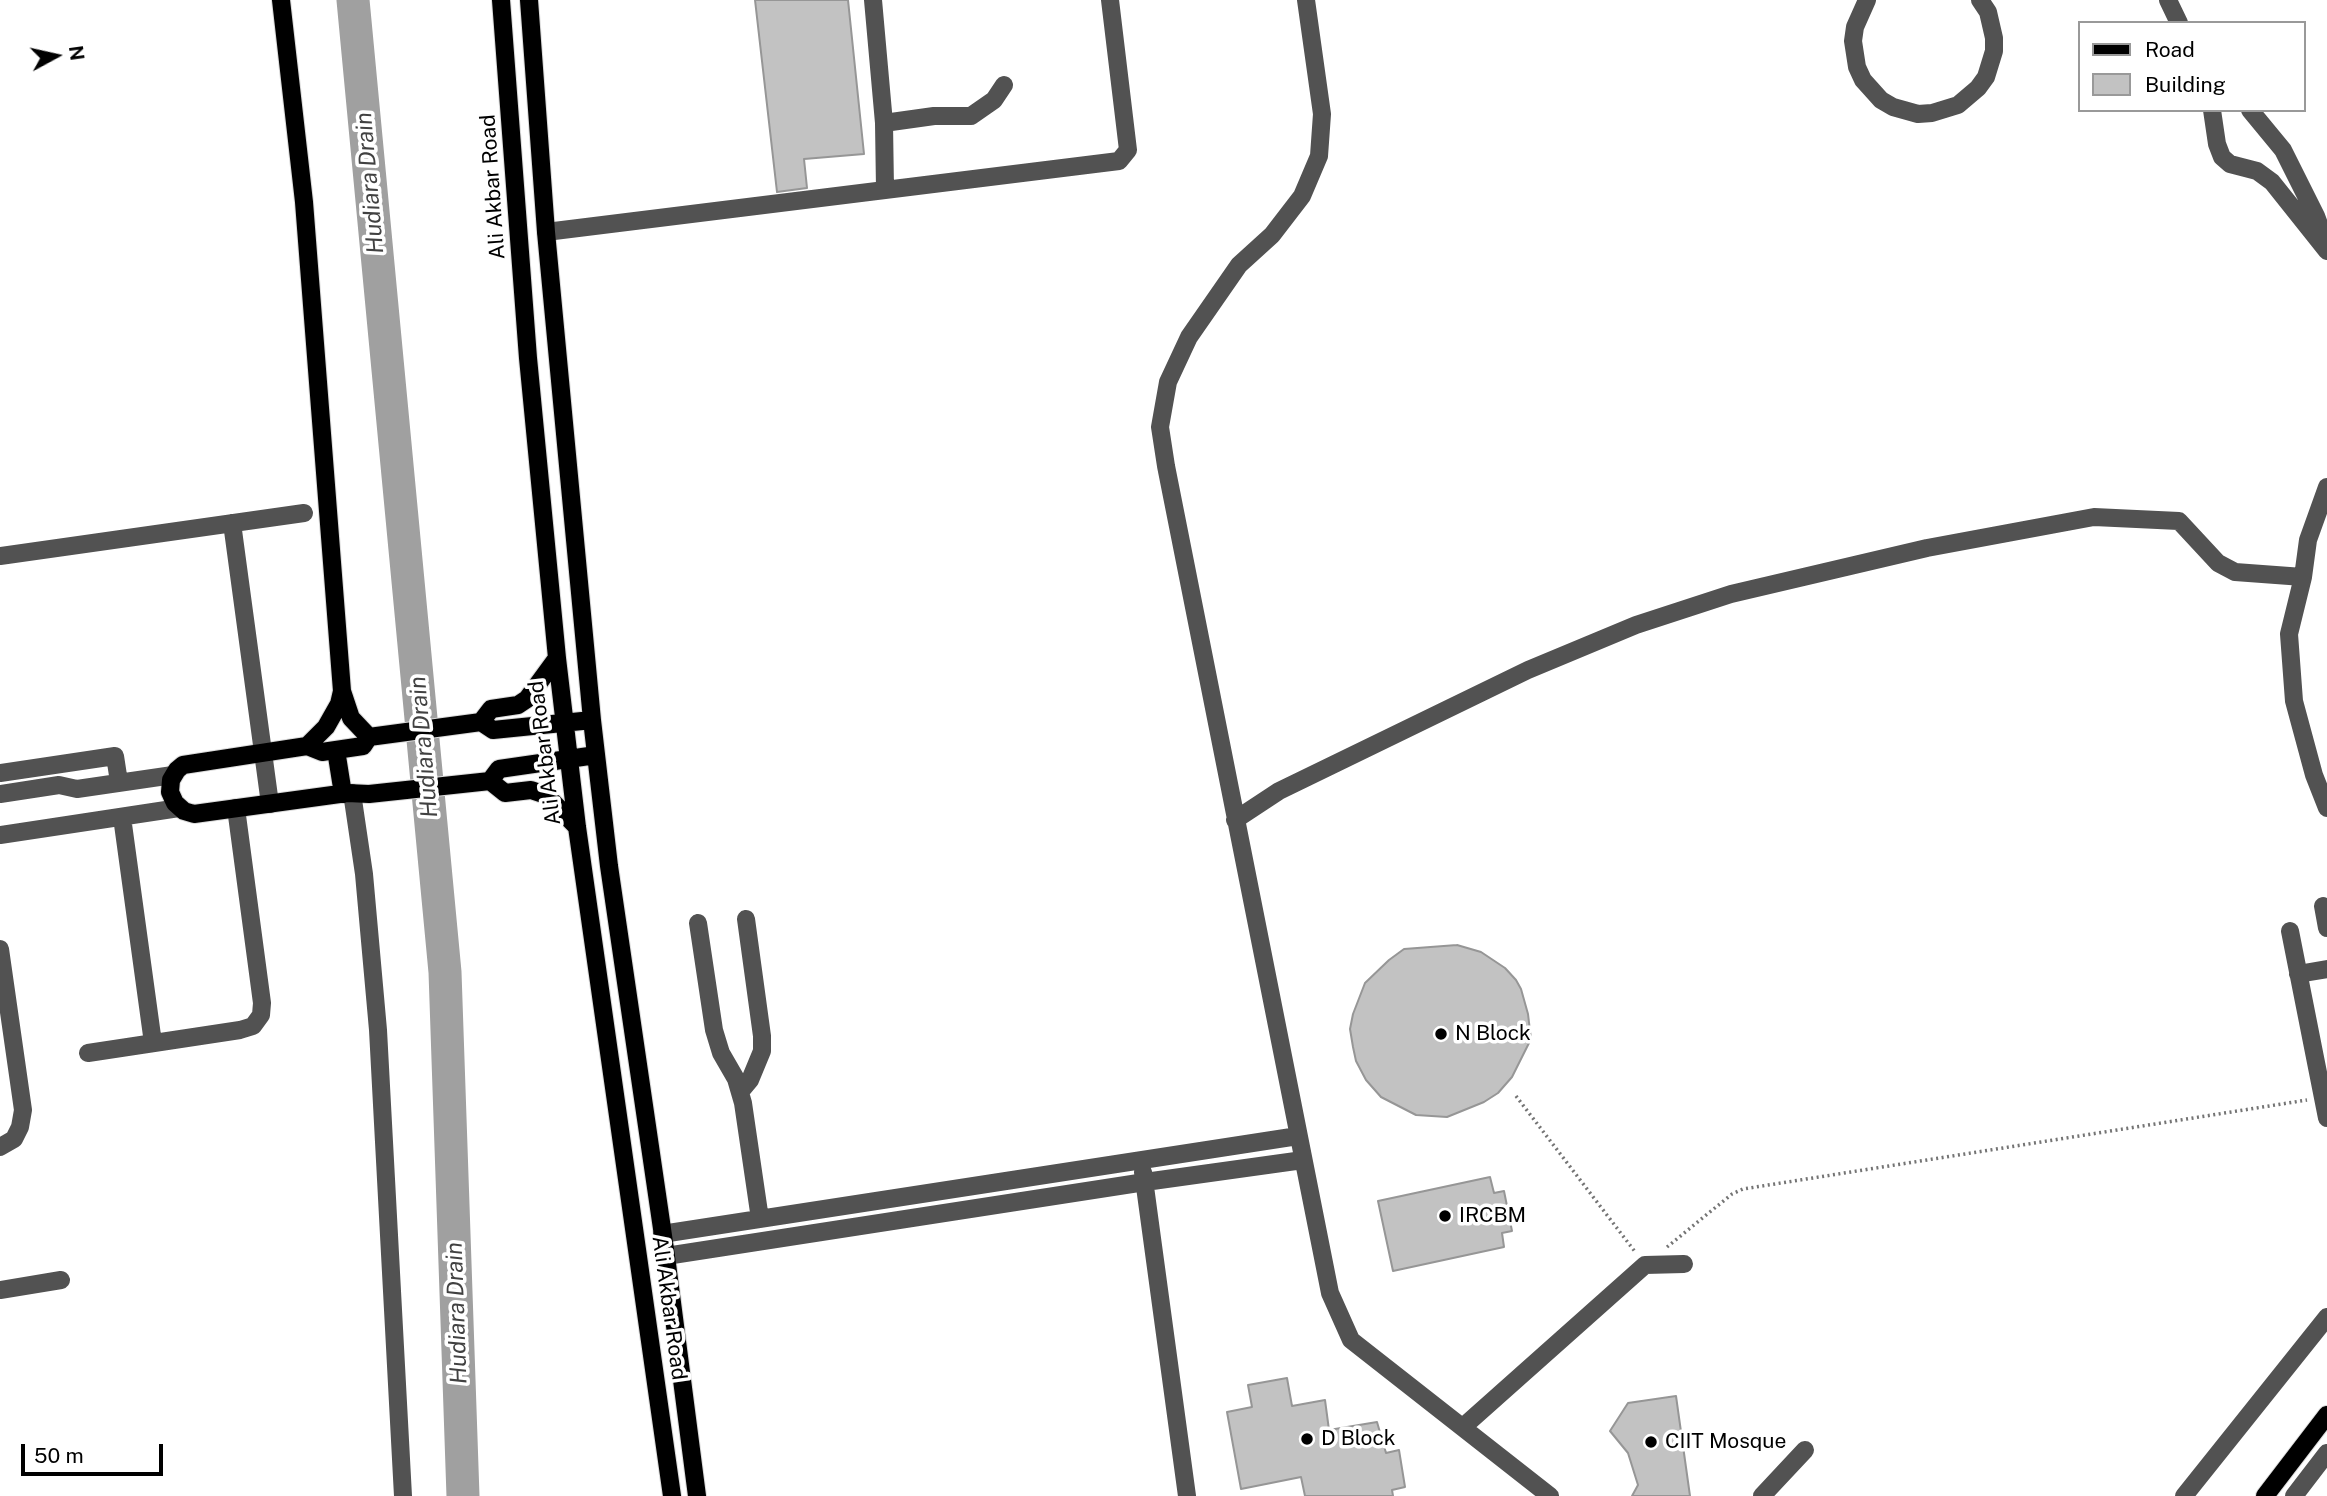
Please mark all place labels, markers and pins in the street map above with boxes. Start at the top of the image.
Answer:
place label: N Block [1455,1021,1531,1047]
marker: N Block [1433,1026,1449,1042]
place label: IRCBM [1459,1203,1526,1229]
marker: IRCBM [1437,1208,1453,1224]
place label: D Block [1321,1426,1396,1452]
place label: CIIT Mosque [1665,1429,1786,1455]
marker: D Block [1299,1431,1315,1447]
marker: CIIT Mosque [1643,1434,1659,1450]

